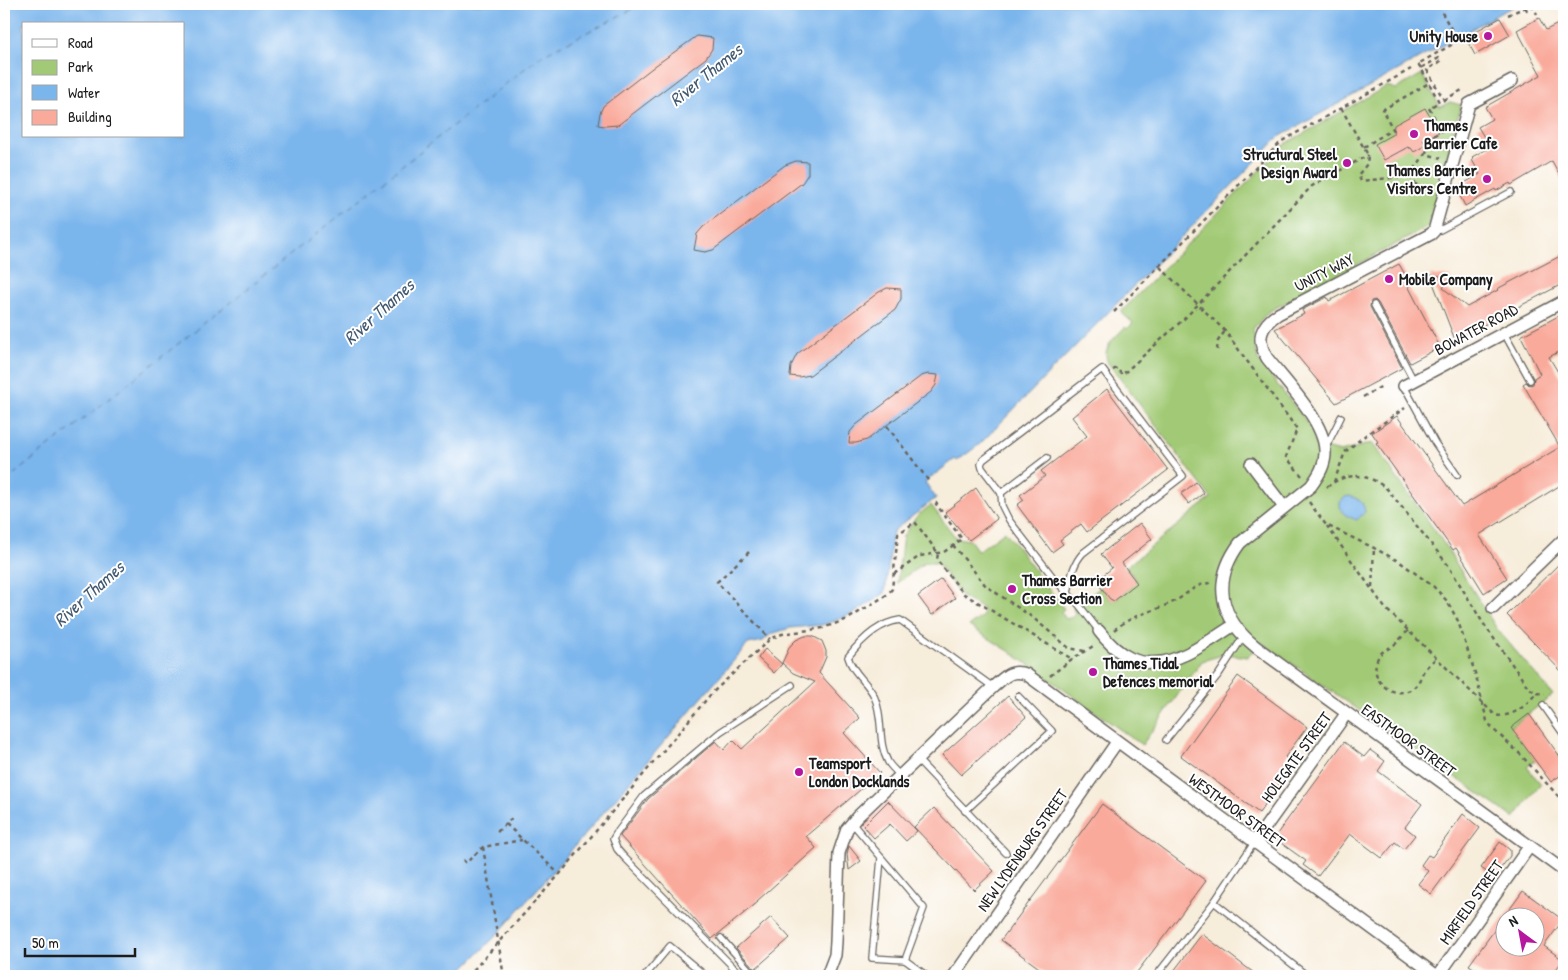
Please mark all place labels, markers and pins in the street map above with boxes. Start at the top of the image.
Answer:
place label: Unity House [1410,25,1479,48]
marker: Unity House [1482,30,1494,42]
place label: Thames Barrier Cafe [1423,114,1498,154]
marker: Thames Barrier Cafe [1408,128,1420,140]
place label: Structural Steel Design Award [1243,143,1338,184]
marker: Structural Steel Design Award [1341,157,1353,169]
place label: Thames Barrier Visitors Centre [1386,159,1478,199]
marker: Thames Barrier Visitors Centre [1481,173,1493,185]
place label: Mobile Company [1399,268,1493,291]
marker: Mobile Company [1383,273,1395,285]
place label: Thames Barrier Cross Section [1021,569,1113,609]
marker: Thames Barrier Cross Section [1006,583,1018,595]
place label: Thames Tidal Defences memorial [1102,652,1214,692]
marker: Thames Tidal Defences memorial [1087,666,1099,678]
place label: Teamsport London Docklands [808,752,910,792]
marker: Teamsport London Docklands [793,766,805,778]

